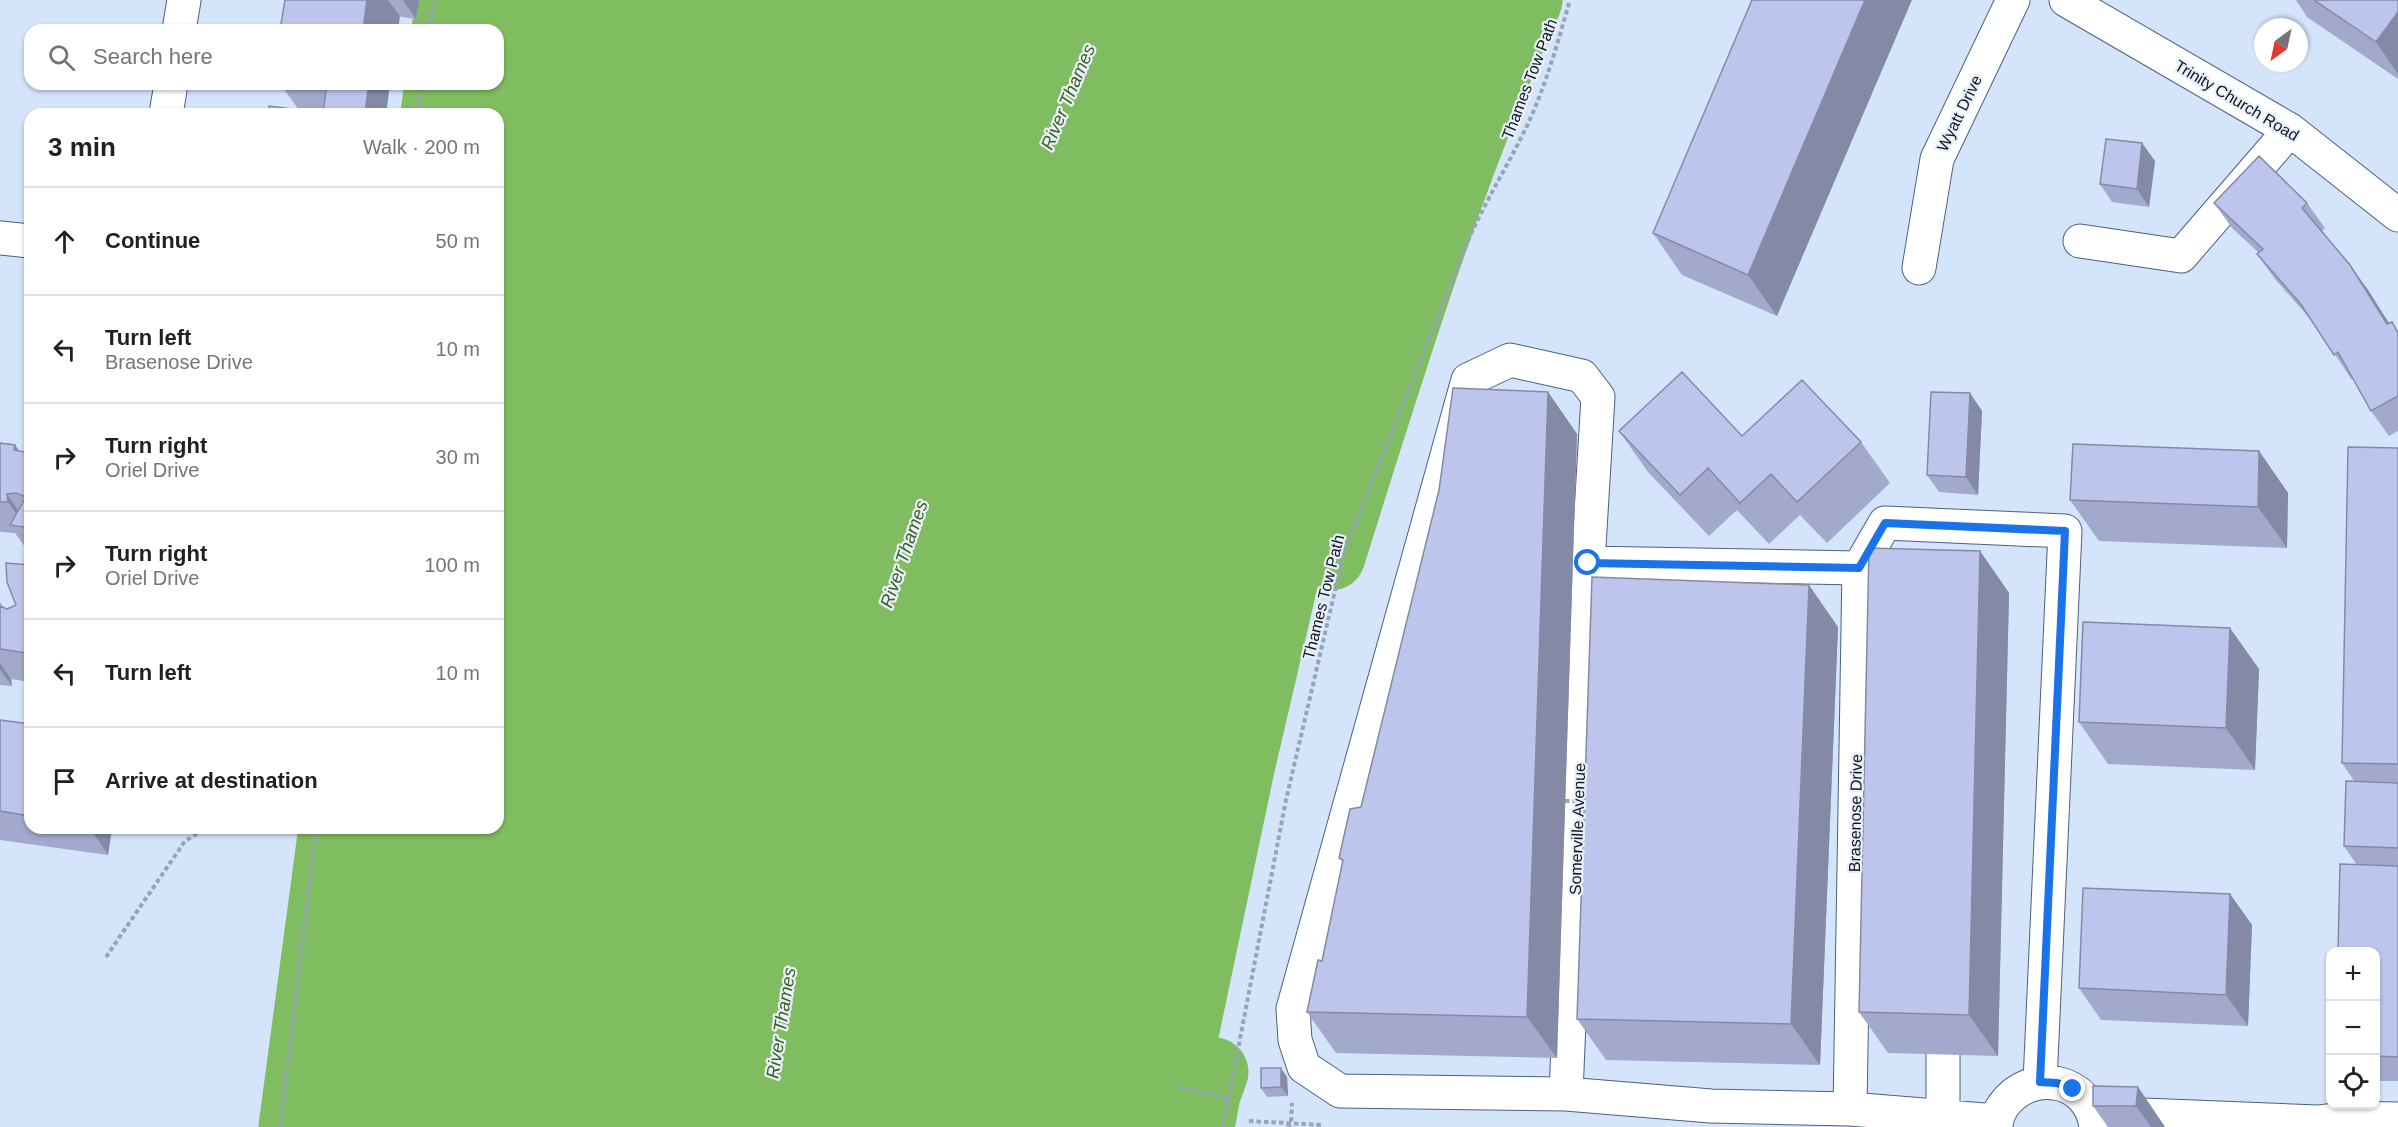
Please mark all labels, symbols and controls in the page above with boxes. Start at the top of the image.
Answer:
street label: Thames Tow Path [1499,16,1560,142]
north arrow [2254,18,2308,72]
search box [24,24,504,90]
icon: search [45,41,78,74]
water label: River Thames [1037,42,1099,152]
text: Search here [93,44,213,69]
street label: Trinity Church Road [2172,57,2302,144]
street label: Wyatt Drive [1934,72,1985,154]
text: 3 min [48,132,116,162]
text: Walk · 200 m [363,136,480,158]
icon: ahead [48,225,81,258]
text: Continue [105,228,200,253]
text: 50 m [436,230,480,252]
text: Turn left [105,325,191,350]
icon: left [48,333,81,366]
text: 10 m [436,338,480,360]
text: Brasenose Drive [105,351,253,373]
text: Turn right [105,433,207,458]
icon: right [48,441,81,474]
text: 30 m [436,446,480,468]
text: Oriel Drive [105,459,199,481]
water label: River Thames [876,498,932,610]
street label: Thames Tow Path [1300,533,1347,661]
text: Turn right [105,541,207,566]
icon: right [48,549,81,582]
route start [1574,549,1600,575]
text: 100 m [424,554,480,576]
text: Oriel Drive [105,567,199,589]
icon: left [48,657,81,690]
text: Turn left [105,660,191,685]
text: 10 m [436,662,480,684]
street label: Brasenose Drive [1846,754,1865,872]
street label: Somerville Avenue [1567,763,1588,895]
icon: arrive [48,765,81,798]
text: Arrive at destination [105,768,318,793]
map controls [2326,947,2380,1109]
button: + [2326,947,2380,1001]
water label: River Thames [762,966,800,1080]
button: − [2326,1001,2380,1055]
button: locate [2326,1055,2380,1109]
route end [2059,1075,2085,1101]

